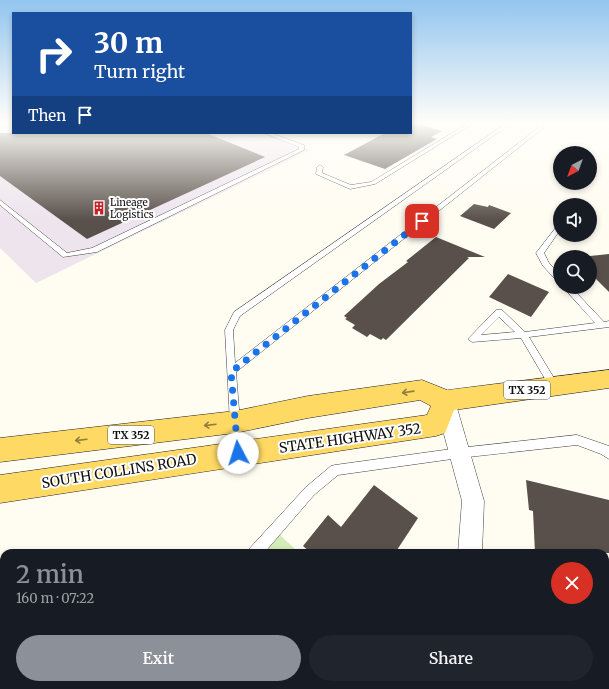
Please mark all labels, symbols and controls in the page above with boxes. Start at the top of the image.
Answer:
text: 30 m [94,25,163,61]
icon: right [28,28,80,80]
text: Turn right [94,60,185,83]
icon: arrive [74,104,96,126]
text: Then [28,106,66,125]
north arrow [553,146,597,190]
map controls [553,146,597,294]
place label: Lineage Logistics [110,196,154,221]
button: sound [553,198,597,242]
building icon: Lineage Logistics [91,200,107,216]
pin [405,204,439,238]
icon: arrive [411,210,433,232]
button: search [553,250,597,294]
road number: TX 352 [504,381,550,399]
one-way arrow [402,388,415,396]
street label: STATE HIGHWAY 352 [278,419,422,457]
one-way arrow [204,421,217,429]
road number: TX 352 [108,426,154,444]
position arrow [217,432,259,474]
one-way arrow [75,437,88,444]
street label: SOUTH COLLINS ROAD [40,450,198,492]
text: 2 min [16,559,84,590]
button: close [551,562,593,604]
text: 160 m · 07:22 [16,590,94,607]
button: Exit [16,635,301,681]
button: Share [309,635,593,681]

